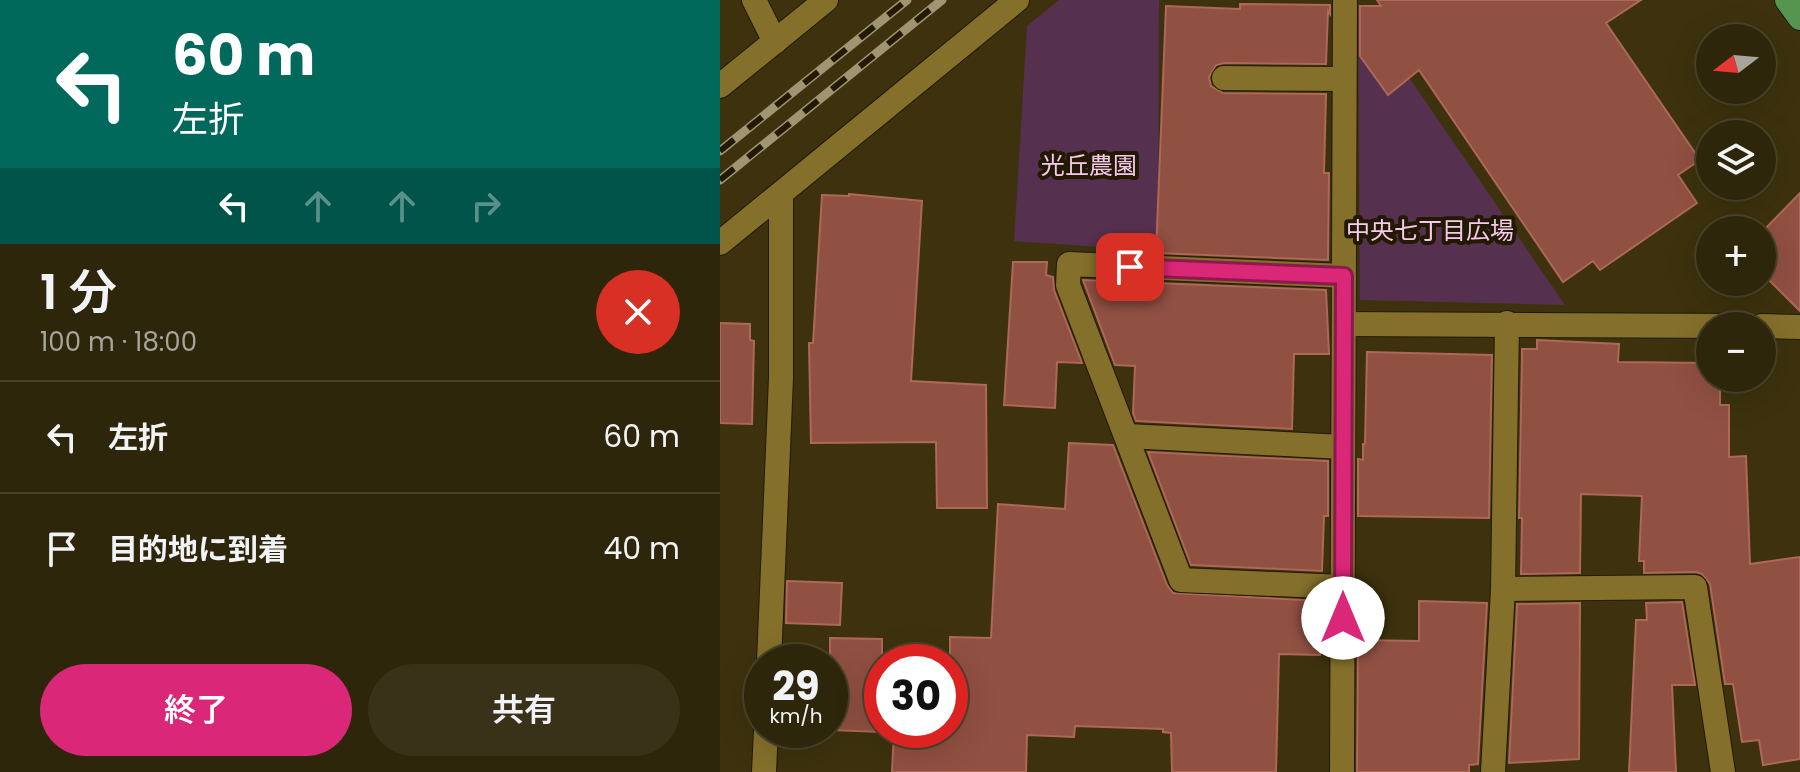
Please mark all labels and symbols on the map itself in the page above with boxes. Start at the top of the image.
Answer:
north arrow [1696,24,1776,104]
park label: 光丘農園 [1041,149,1137,182]
park label: 中央七丁目広場 [1346,214,1514,247]
pin [1096,233,1164,301]
position arrow [1301,576,1385,660]
speed limit sign: 30 [864,644,968,748]

